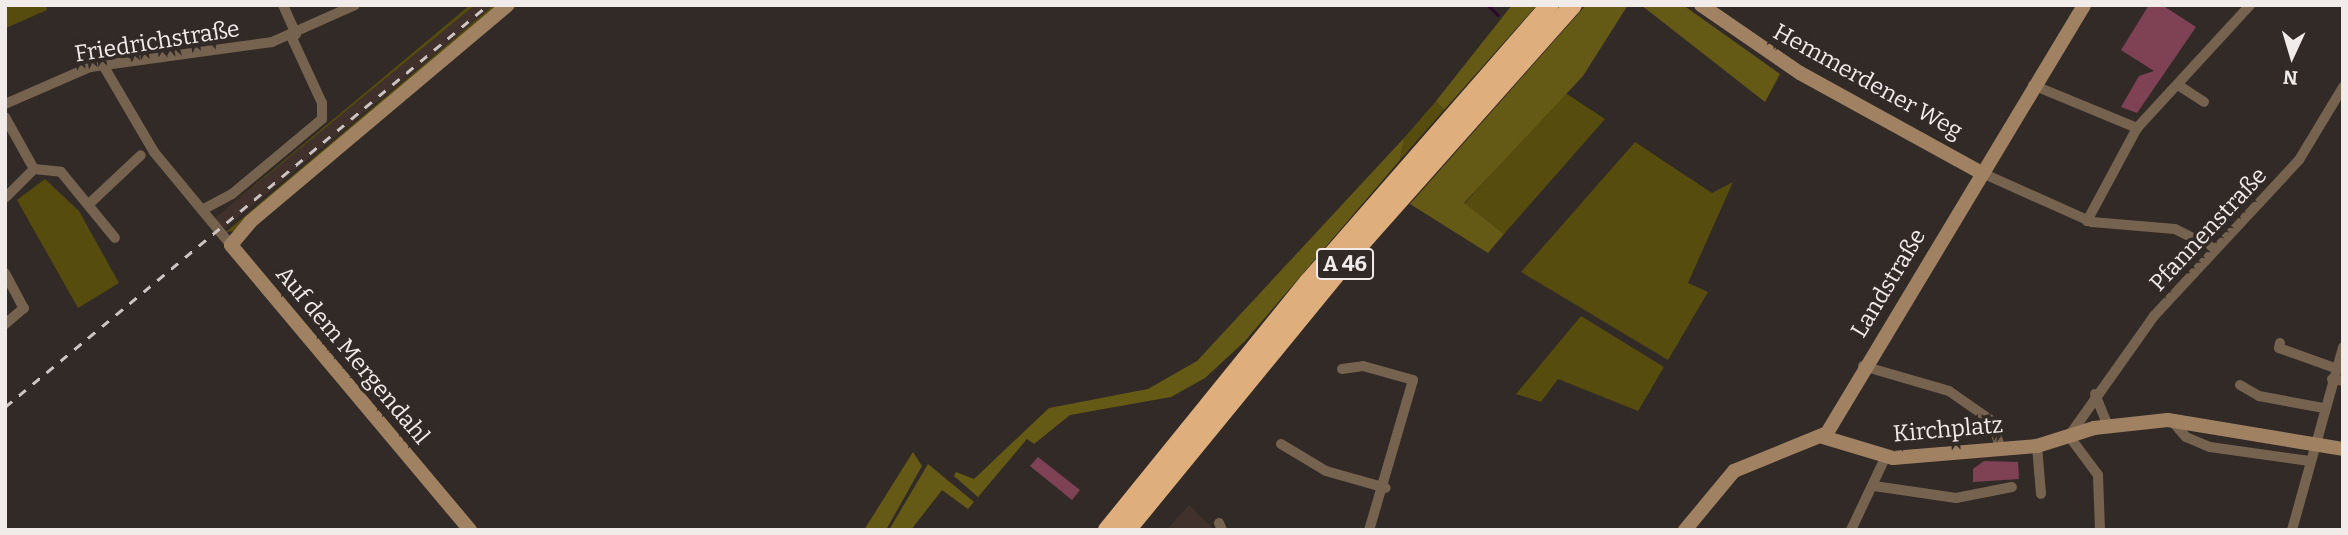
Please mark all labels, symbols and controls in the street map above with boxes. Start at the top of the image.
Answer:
street label: Friedrichstraße [73,14,241,68]
street label: Hemmerdener Weg [1769,18,1967,144]
north arrow [2257,21,2327,91]
text: N [2282,65,2299,89]
street label: Pfannenstraße [2144,162,2272,296]
street label: Landstraße [1845,224,1931,342]
road number: A 46 [1315,246,1375,282]
street label: Auf dem Mergendahl [270,260,436,450]
street label: Kirchplatz [1892,410,2004,448]

